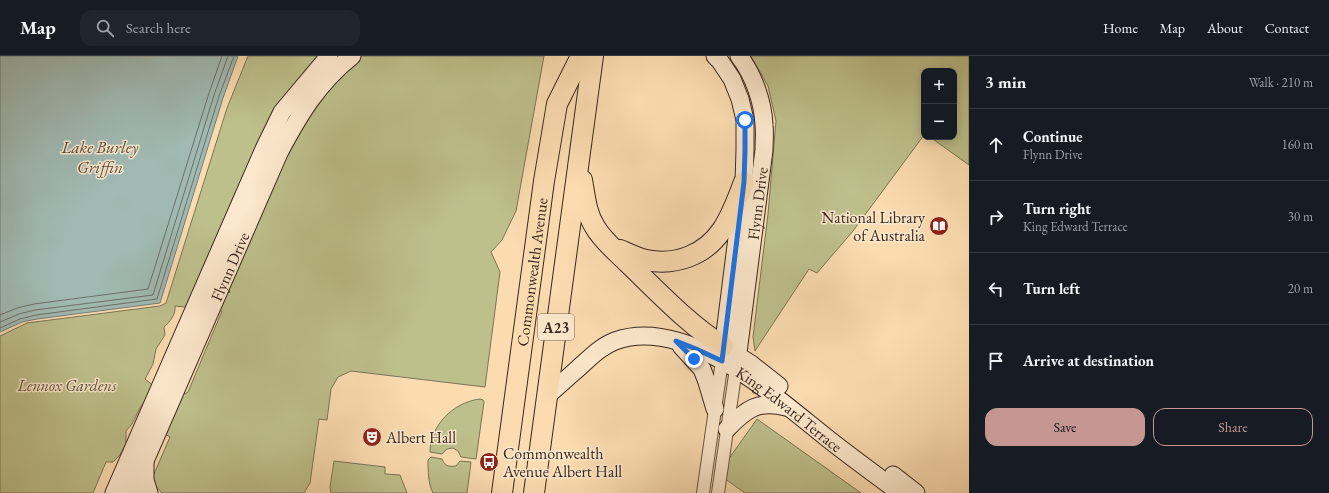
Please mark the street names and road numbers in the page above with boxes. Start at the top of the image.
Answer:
street label: Flynn Drive [742,166,772,241]
street label: Commonwealth Avenue [511,196,552,348]
street label: Flynn Drive [205,229,254,304]
road number: A23 [538,314,574,340]
street label: King Edward Terrace [732,361,847,457]

